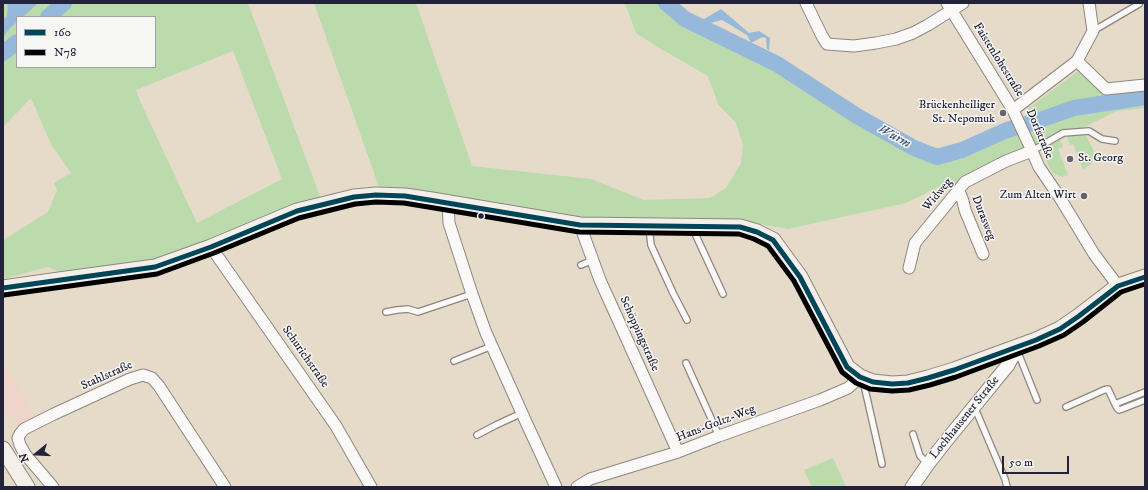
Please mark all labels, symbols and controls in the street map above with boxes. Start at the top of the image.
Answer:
legend [16,16,156,68]
street label: Faistenlohestraße [970,20,1026,100]
text: 160 [54,25,71,40]
text: N78 [54,45,76,60]
place label: Brückenheiliger St. Nepomuk [919,99,995,127]
street label: Dorfstraße [1022,107,1056,161]
marker: Brückenheiliger St. Nepomuk [998,108,1008,118]
water label: Würm [875,122,913,152]
place label: St. Georg [1078,152,1123,166]
marker: St. Georg [1065,154,1075,164]
street label: Widweg [920,176,956,214]
place label: Zum Alten Wirt [1000,189,1076,203]
marker: Zum Alten Wirt [1079,191,1089,201]
street label: Durasweg [968,194,998,242]
unlabelled marker [476,211,486,221]
street label: Schöppingstraße [616,294,662,374]
street label: Schurichstraße [278,323,332,391]
street label: Stahlstraße [79,358,135,394]
street label: Lochhausener Straße [927,374,1003,462]
street label: Hans-Goltz-Weg [675,402,757,446]
north arrow [16,434,56,474]
scale bar [1004,448,1071,474]
text: N [17,451,33,464]
text: 50 m [1009,455,1033,470]

